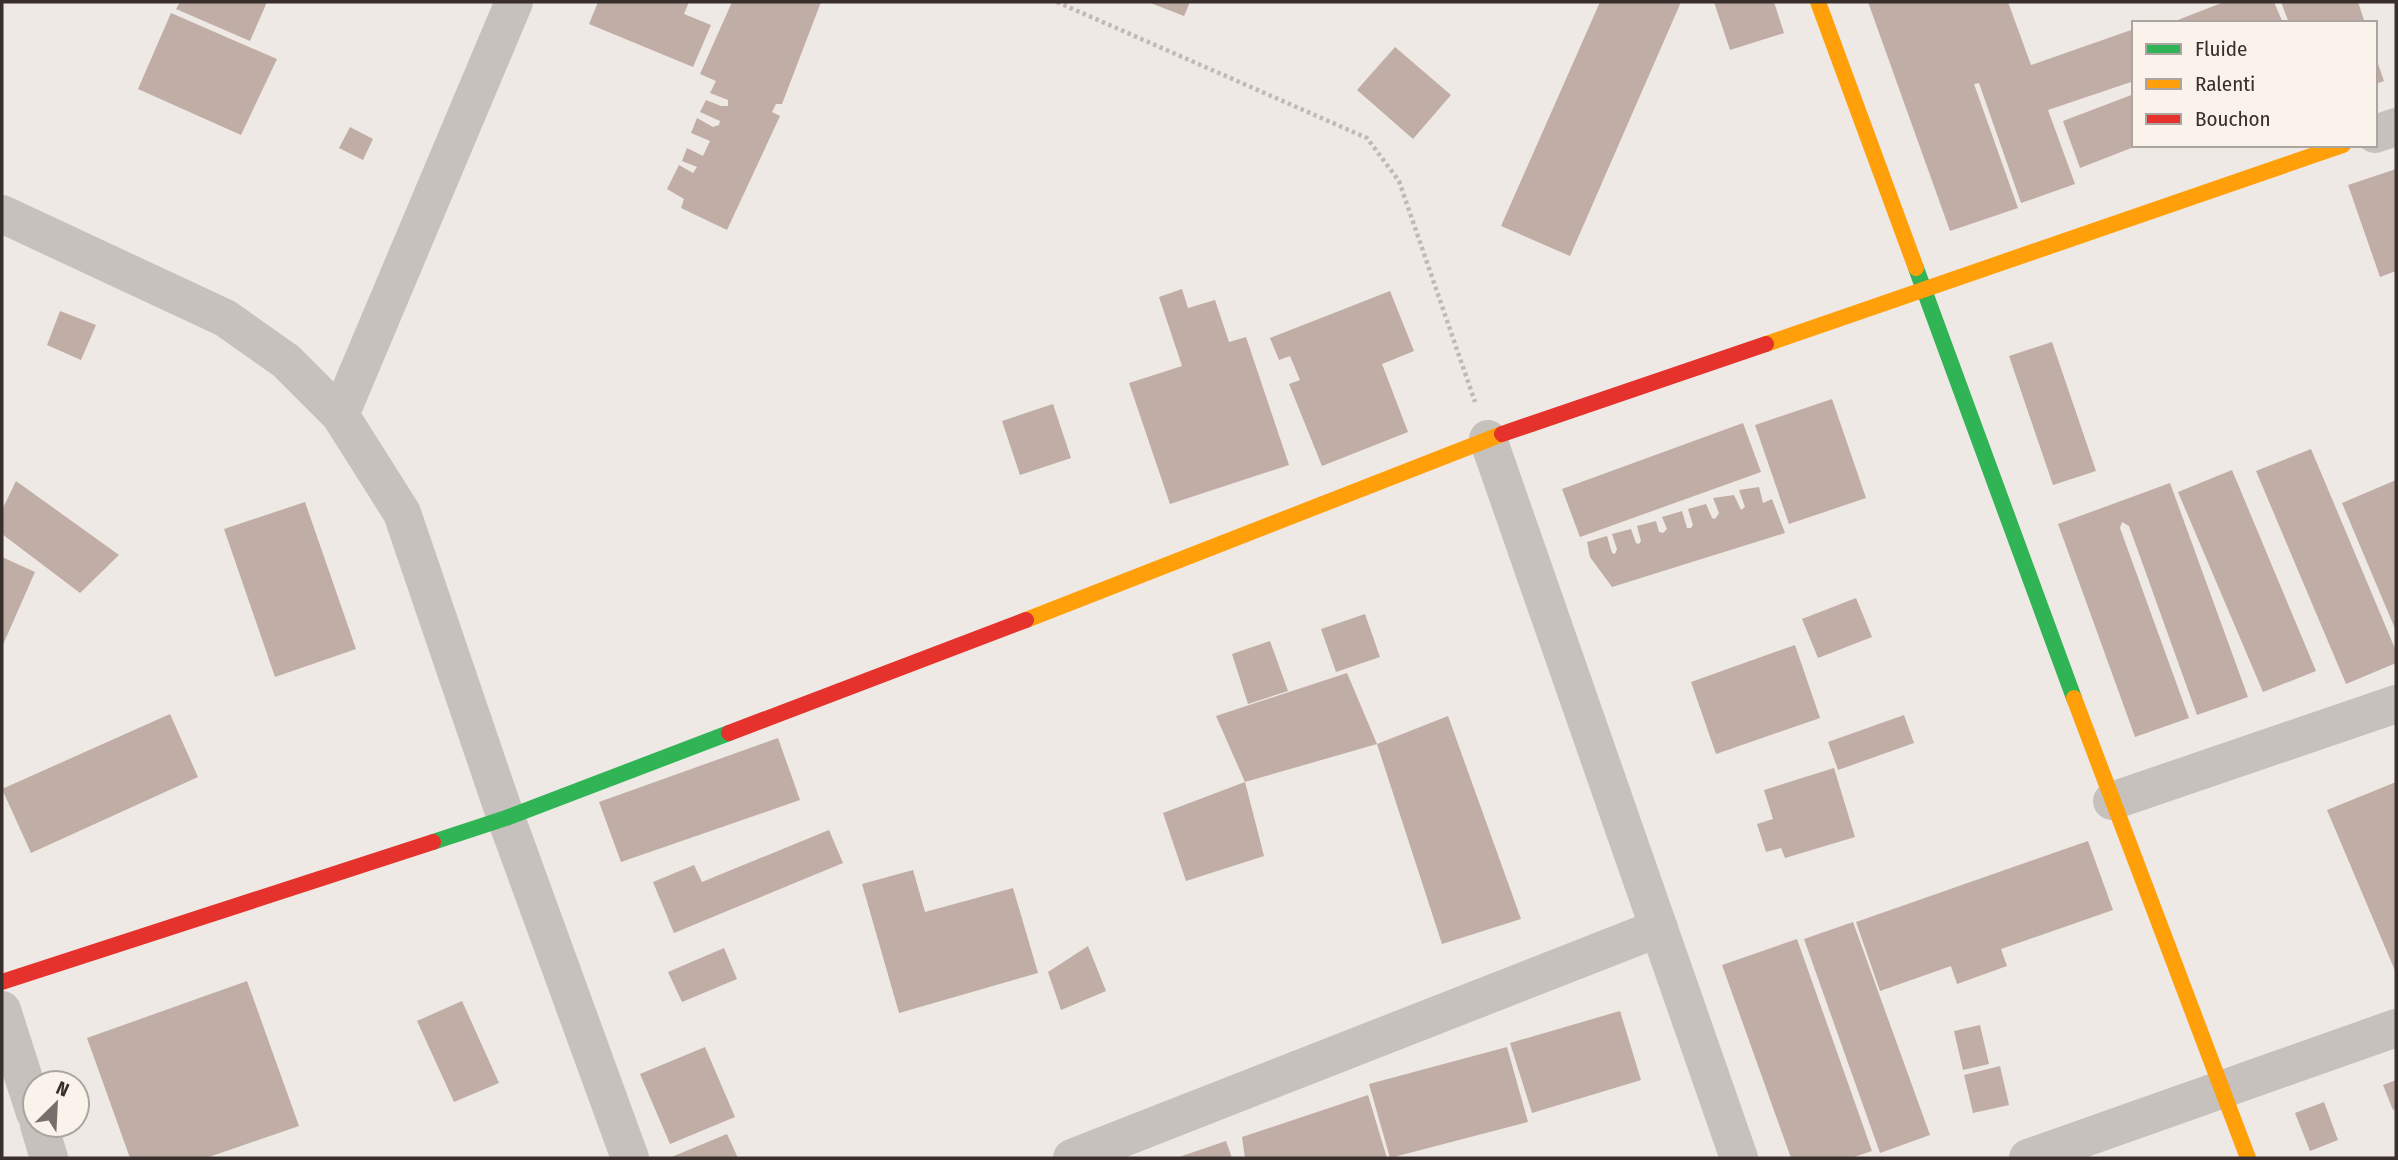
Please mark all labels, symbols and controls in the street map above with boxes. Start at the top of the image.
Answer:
legend [2132,21,2377,147]
text: Fluide [2195,36,2247,62]
text: Ralenti [2195,71,2255,97]
text: Bouchon [2195,106,2271,132]
north arrow [21,1069,91,1139]
text: N [53,1076,73,1102]

